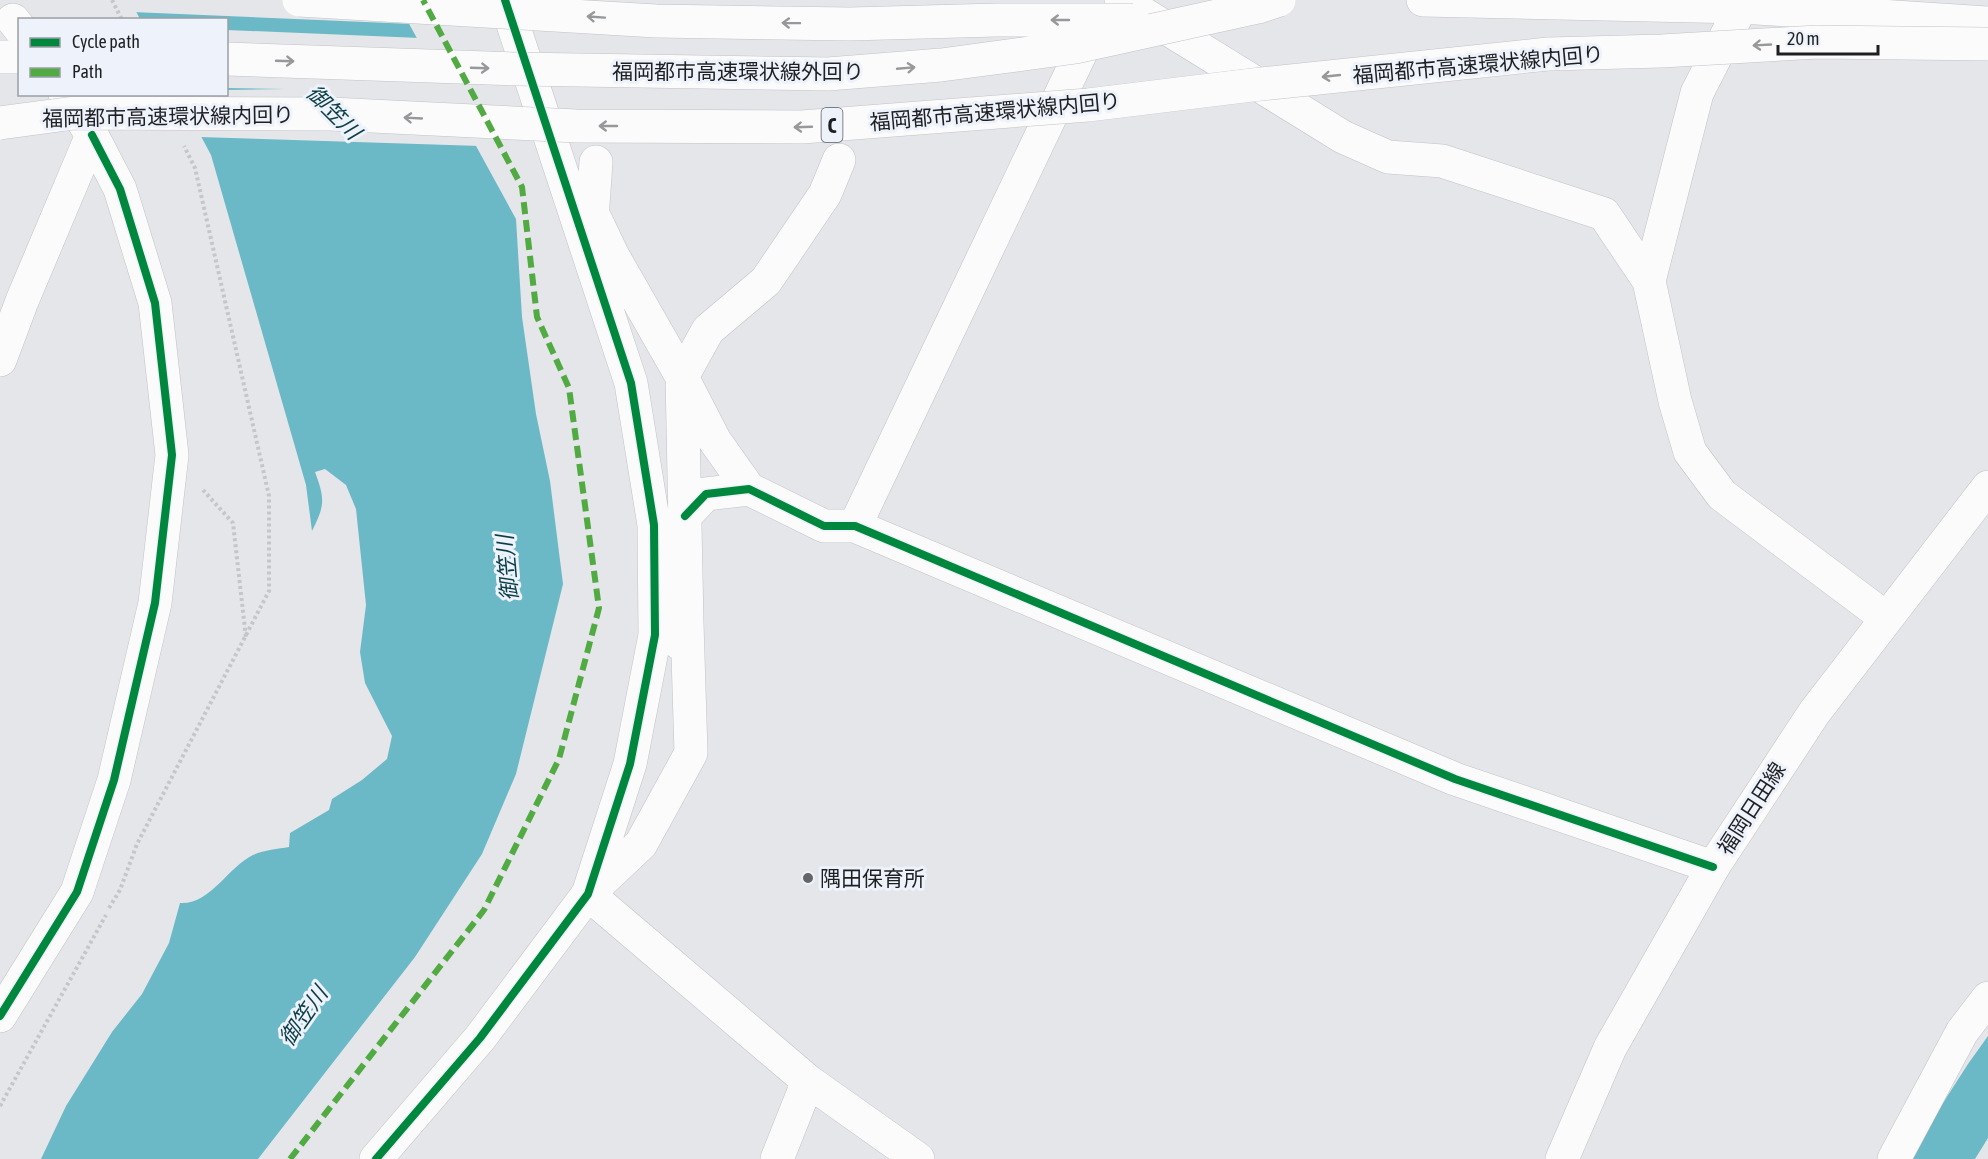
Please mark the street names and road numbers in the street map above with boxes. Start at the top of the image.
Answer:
street label: 福岡都市高速環状線内回り [1351,41,1605,87]
street label: 福岡都市高速環状線外回り [612,59,864,83]
street label: 福岡都市高速環状線内回り [868,88,1122,134]
street label: 福岡都市高速環状線内回り [42,102,294,130]
road number: C [822,108,842,142]
street label: 福岡日田線 [1712,757,1790,859]

